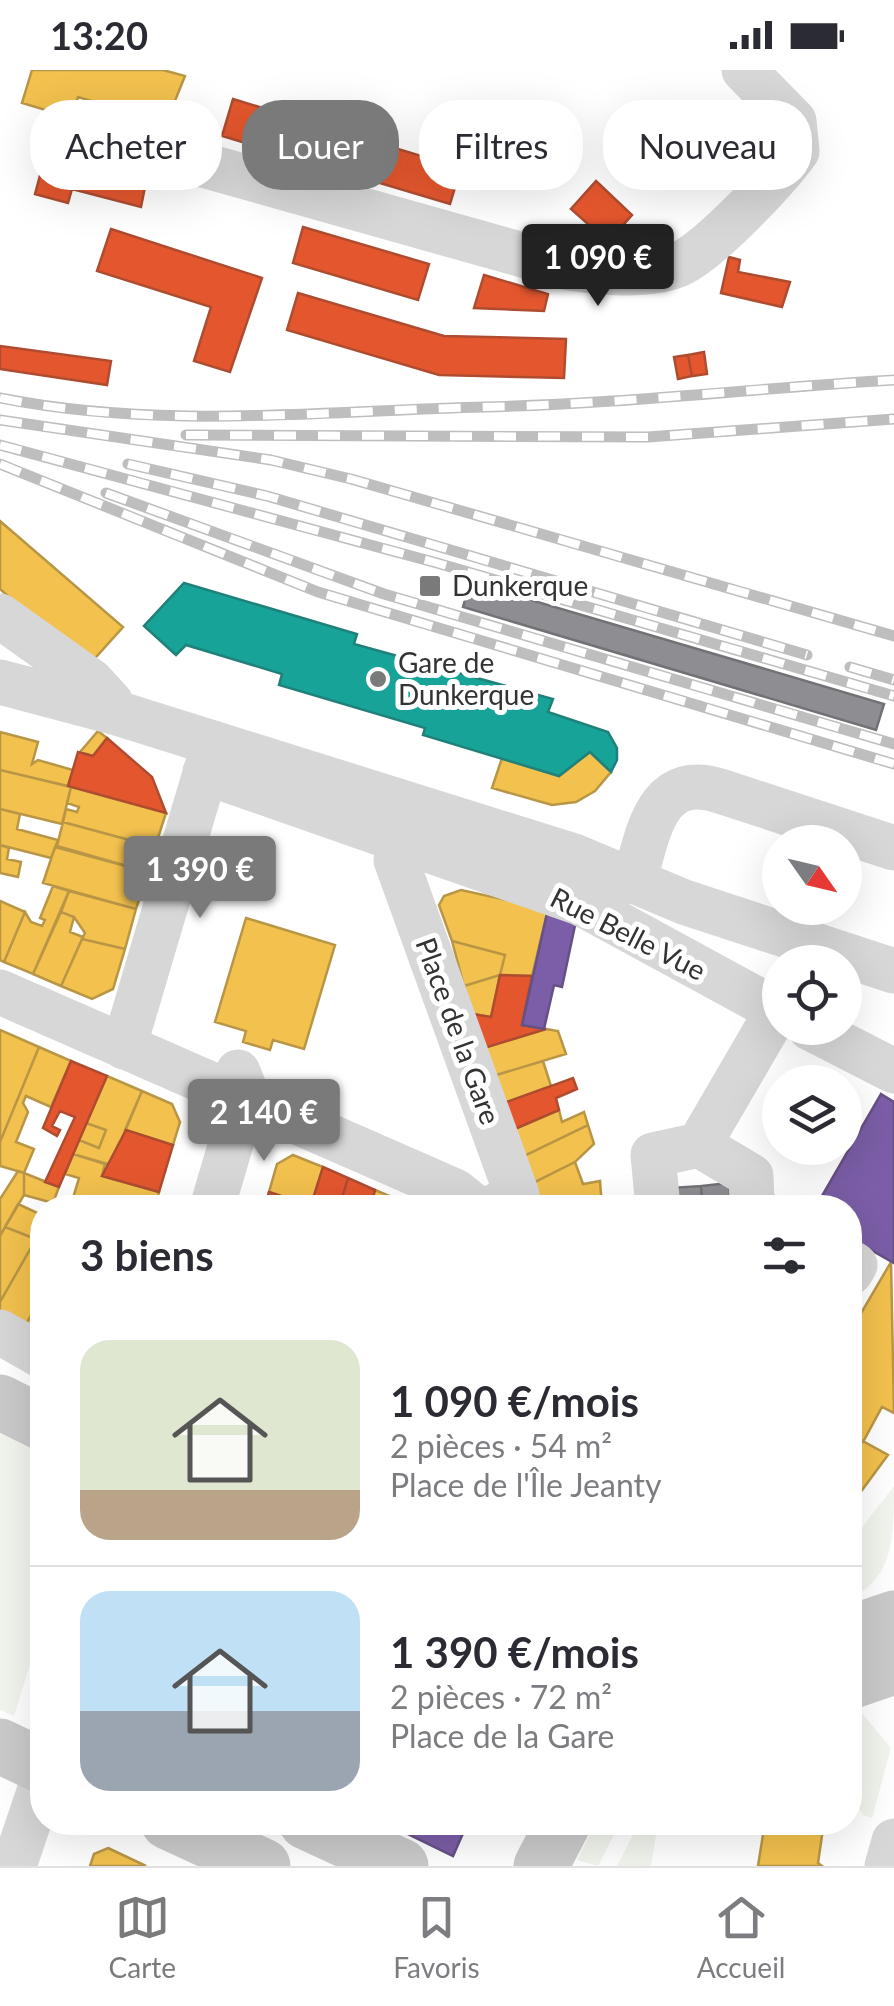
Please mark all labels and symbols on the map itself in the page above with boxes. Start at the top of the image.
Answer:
pin: 1 090 € [506,224,690,309]
place label: Dunkerque [452,568,588,602]
marker: Dunkerque [417,573,443,599]
place label: Gare de Dunkerque [398,645,534,711]
marker: Gare de Dunkerque [367,668,389,690]
north arrow [762,825,862,925]
pin: 1 390 € [108,836,292,921]
street label: Rue Belle Vue [545,880,712,987]
street label: Place de la Gare [409,933,508,1129]
pin: 2 140 € [172,1079,356,1164]

